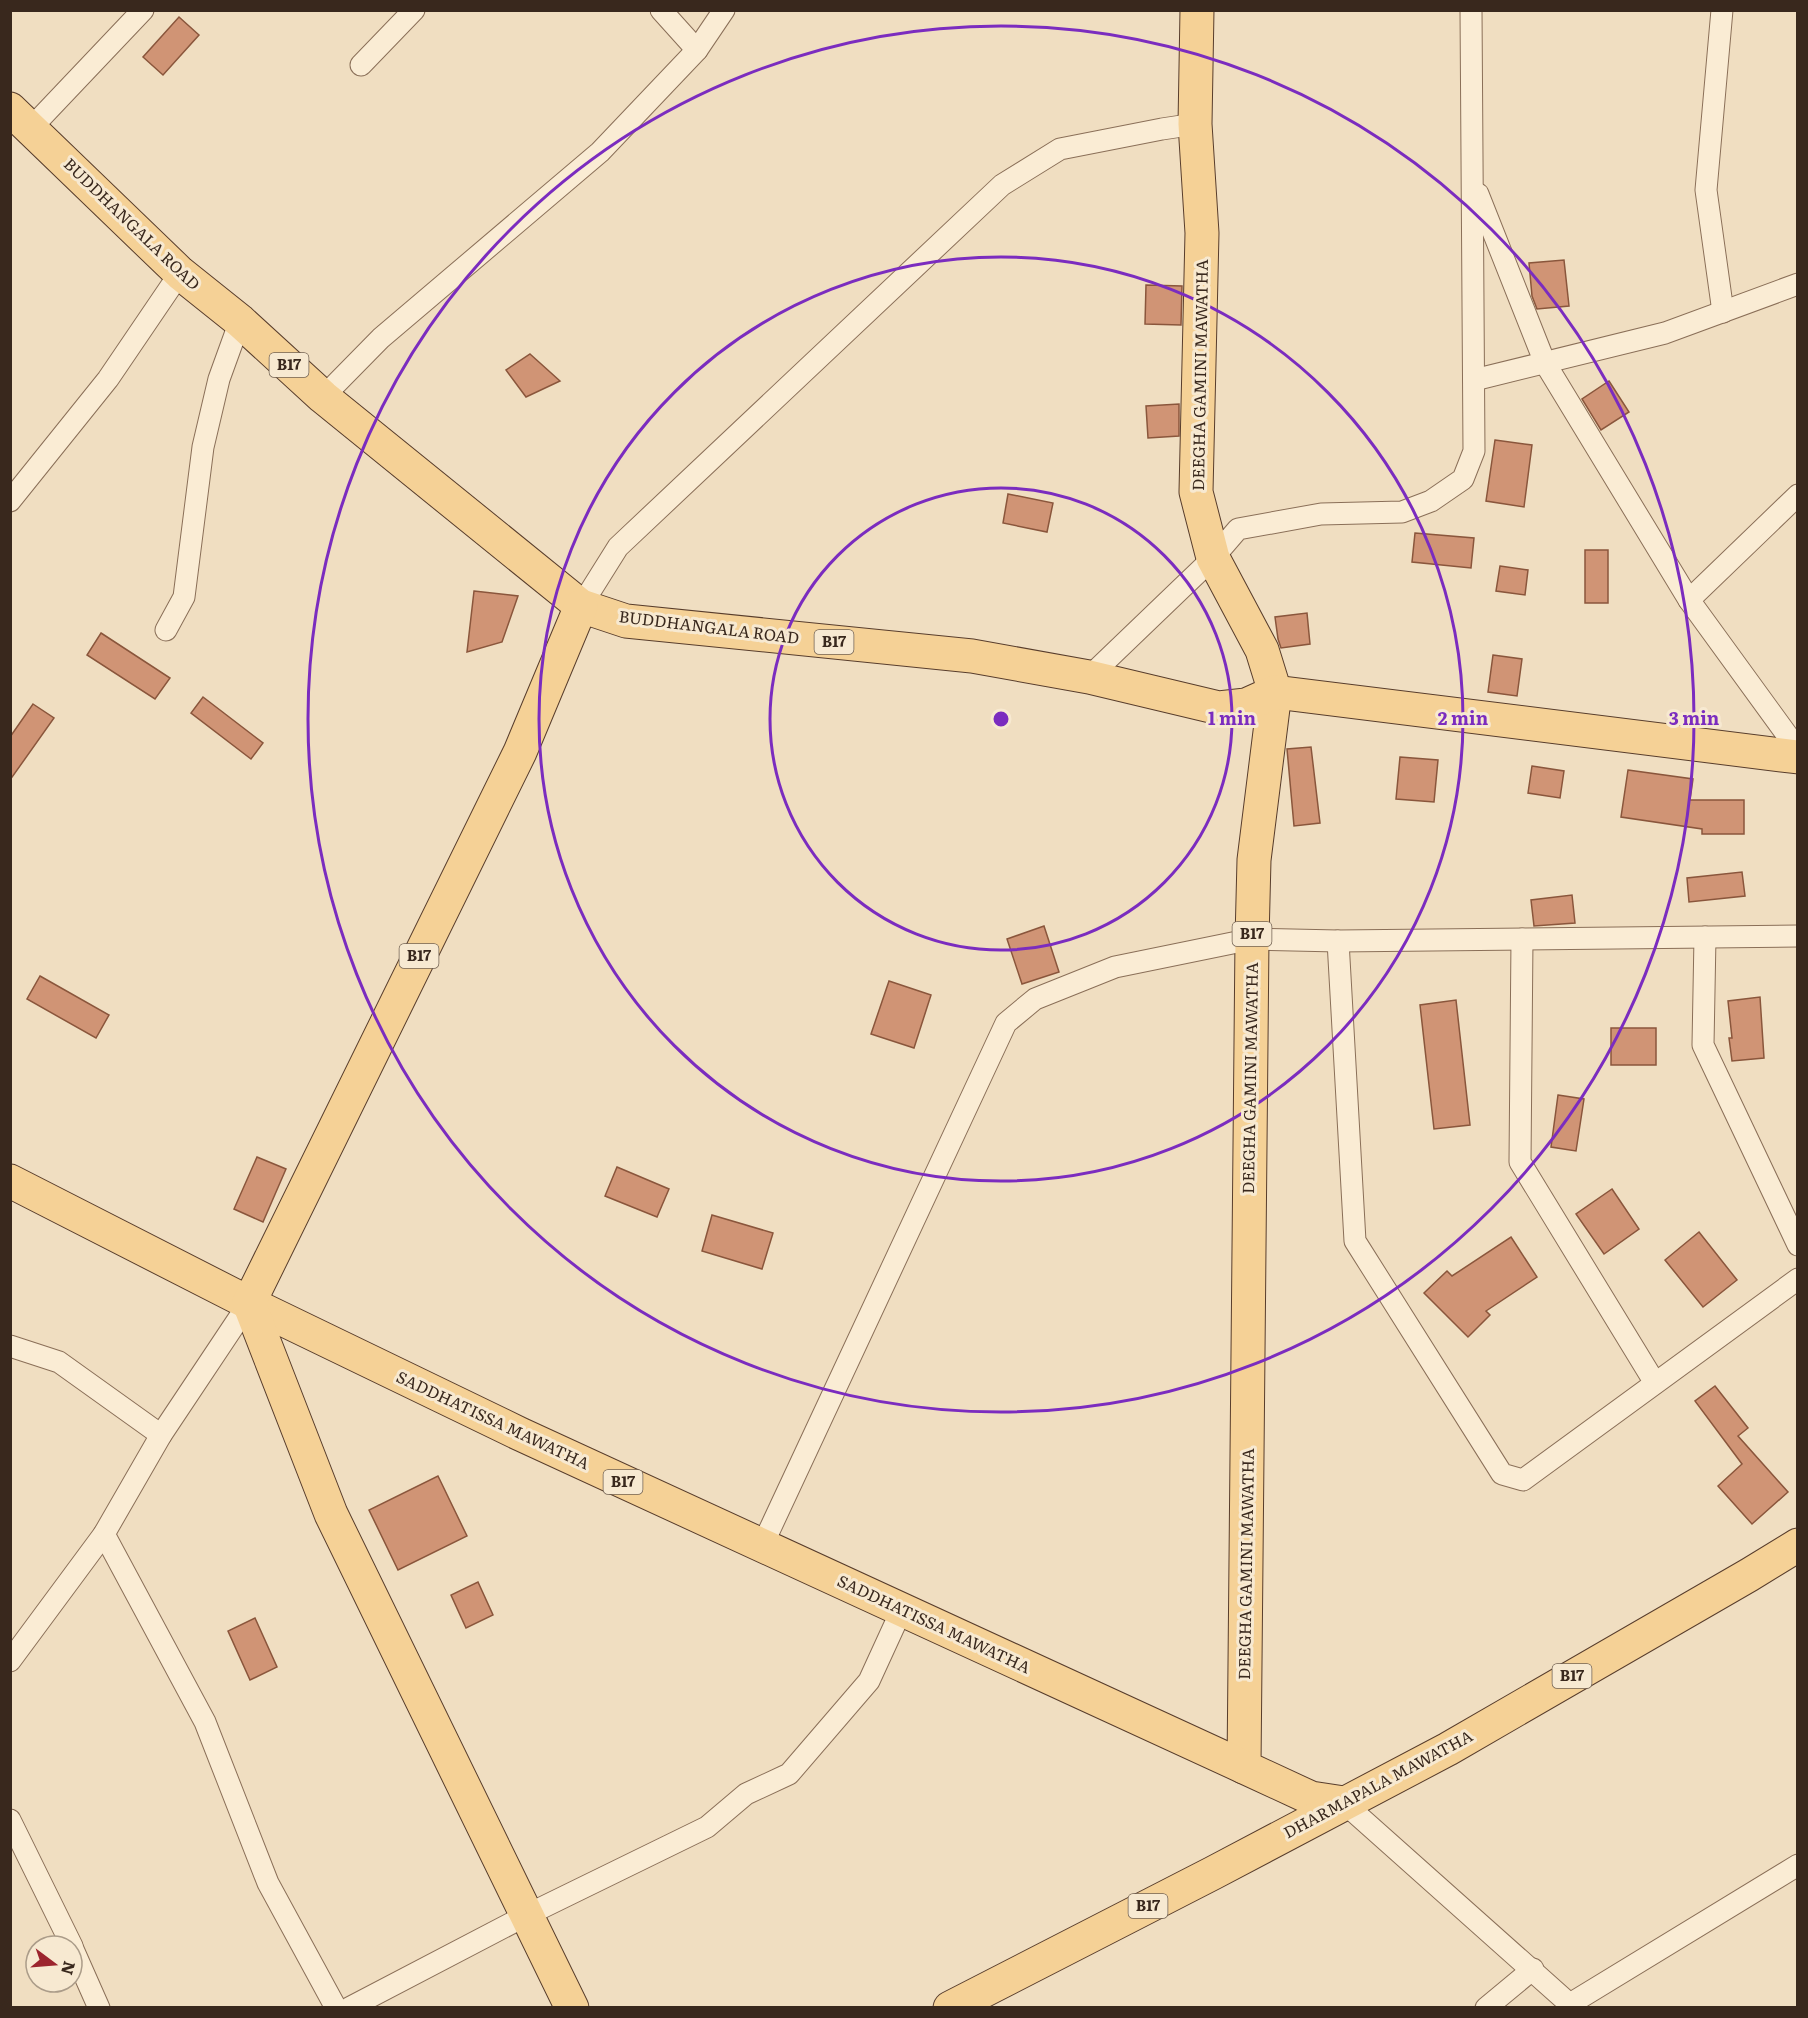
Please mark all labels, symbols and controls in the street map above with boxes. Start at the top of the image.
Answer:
street label: BUDDHANGALA ROAD [59,152,206,295]
street label: DEEGHA GAMINI MAWATHA [1185,259,1213,491]
road number: B17 [270,353,308,377]
street label: BUDDHANGALA ROAD [618,603,801,649]
road number: B17 [814,630,854,654]
text: 1 min [1208,704,1257,731]
text: 2 min [1438,704,1489,731]
text: 3 min [1669,704,1720,731]
centre of rings [991,709,1011,729]
road number: B17 [1232,922,1272,946]
road number: B17 [400,944,438,968]
street label: DEEGHA GAMINI MAWATHA [1235,962,1263,1194]
street label: SADDHATISSA MAWATHA [393,1364,594,1475]
street label: DEEGHA GAMINI MAWATHA [1231,1448,1259,1680]
road number: B17 [604,1470,642,1494]
street label: SADDHATISSA MAWATHA [834,1568,1035,1679]
road number: B17 [1552,1664,1592,1688]
street label: DHARMAPALA MAWATHA [1278,1723,1477,1843]
road number: B17 [1128,1894,1168,1918]
north arrow [24,1934,84,1994]
text: N [56,1959,83,1978]

